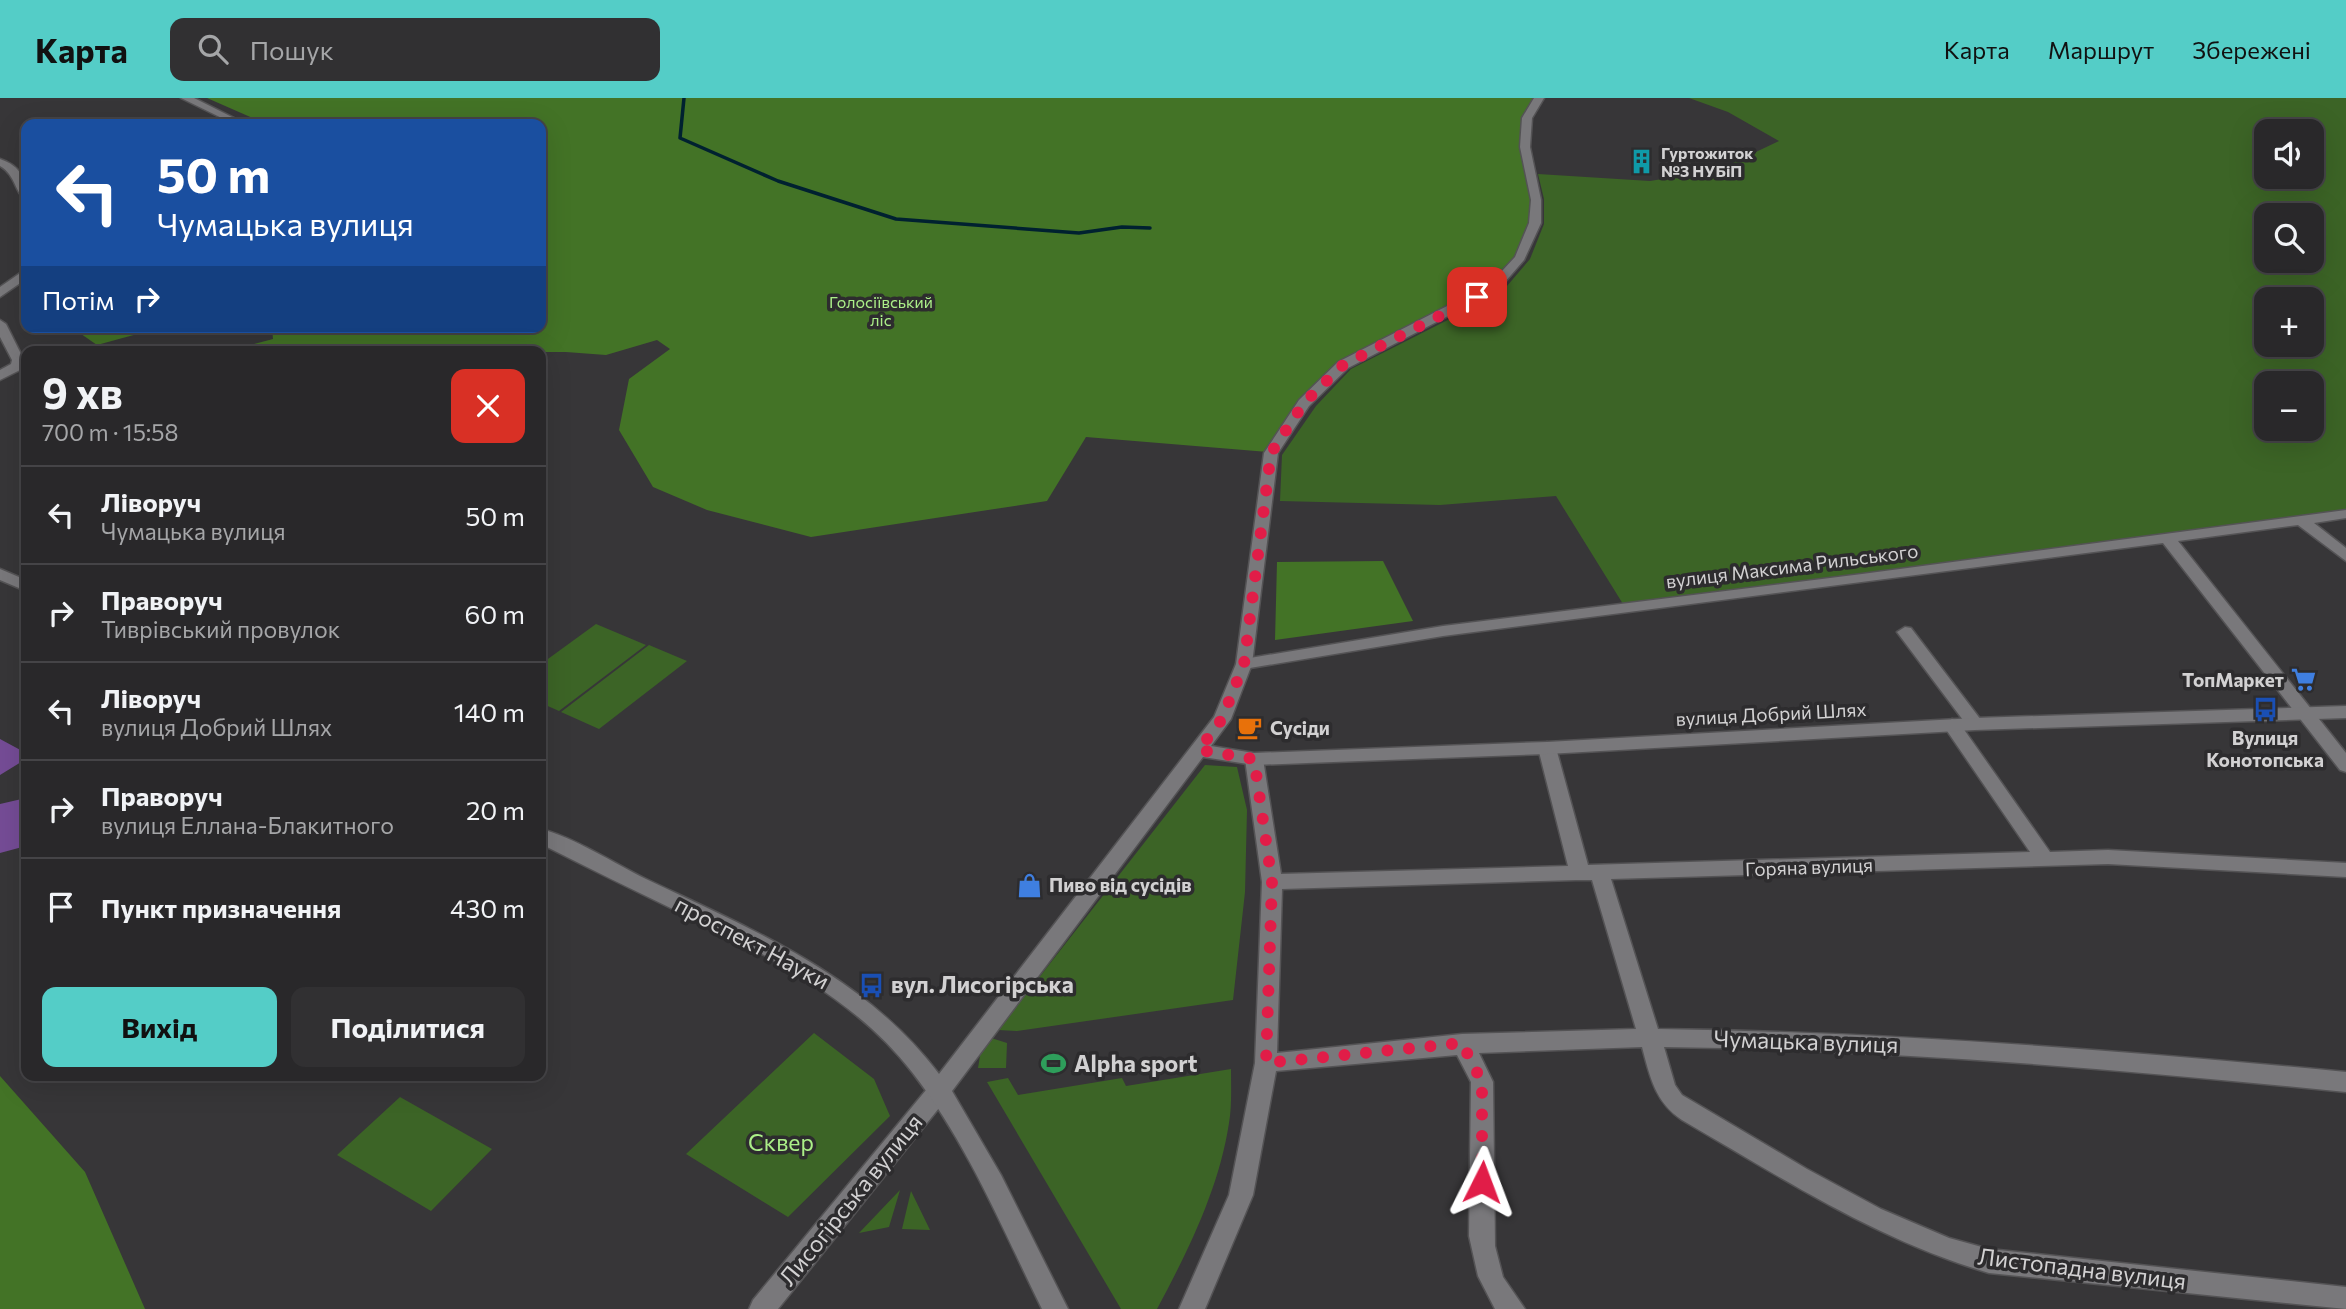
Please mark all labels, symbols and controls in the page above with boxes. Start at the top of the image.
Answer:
search box [170,18,660,81]
text: Карта [35,29,128,70]
icon: search [194,30,232,68]
text: Пошук [250,34,334,65]
text: Карта [1944,35,2010,64]
text: Маршрут [2048,35,2154,64]
text: Збережені [2192,35,2311,64]
map controls [2254,119,2324,441]
button: sound [2254,119,2324,189]
text: 50 m [157,143,270,203]
place label: Гуртожиток №3 НУБіП [1661,143,1753,180]
icon: left [42,147,133,238]
building icon: Гуртожиток №3 НУБіП [1627,148,1655,176]
text: Чумацька вулиця [157,203,414,243]
button: search [2254,203,2324,273]
pin [1447,267,1507,327]
icon: arrive [1458,278,1496,316]
icon: right [128,280,166,318]
text: Потім [42,284,114,315]
button: + [2254,287,2324,357]
park label: Голосіївський ліс [829,292,933,329]
text: 9 хв [42,366,123,418]
button: close [451,369,525,443]
button: − [2254,371,2324,441]
text: 700 m · 15:58 [42,418,178,446]
text: Ліворуч [101,486,201,517]
icon: left [42,496,80,534]
text: 50 m [465,500,525,531]
text: Чумацька вулиця [101,517,286,545]
street label: вулиця Максима Рильського [1664,539,1919,592]
text: Праворуч [101,584,223,615]
icon: right [42,594,80,632]
text: 60 m [465,598,525,629]
text: Тиврівський провулок [101,615,340,643]
supermarket icon: ТопМаркет [2290,666,2318,694]
place label: ТопМаркет [2182,668,2284,691]
text: Ліворуч [101,682,201,713]
icon: left [42,692,80,730]
text: 140 m [454,696,525,727]
bus stop icon: Вулиця Конотопська [2251,696,2279,724]
street label: вулиця Добрий Шлях [1675,697,1867,730]
text: вулиця Добрий Шлях [101,713,332,741]
cafe icon: Сусіди [1236,714,1264,742]
place label: Сусіди [1270,716,1330,739]
place label: Вулиця Конотопська [2206,726,2324,771]
text: Праворуч [101,780,223,811]
icon: right [42,790,80,828]
text: 20 m [466,794,525,825]
text: вулиця Еллана-Блакитного [101,811,394,839]
street label: Горяна вулиця [1745,853,1873,880]
shop icon: Пиво від сусідів [1015,871,1043,899]
place label: Пиво від сусідів [1049,873,1192,896]
icon: arrive [42,888,80,926]
street label: проспект Науки [671,890,834,995]
text: Пункт призначення [101,892,341,923]
text: 430 m [450,892,525,923]
place label: вул. Лисогірська [891,970,1074,998]
bus stop icon: вул. Лисогірська [857,971,885,999]
button: Вихід [42,987,277,1067]
button: Поділитися [291,987,525,1067]
street label: Чумацька вулиця [1713,1024,1899,1058]
place label: Alpha sport [1074,1049,1198,1077]
sports icon: Alpha sport [1040,1050,1068,1078]
street label: Лисогірська вулиця [773,1108,928,1291]
park label: Сквер [748,1128,814,1156]
position arrow [1445,1145,1519,1219]
street label: Листопадна вулиця [1977,1241,2188,1295]

